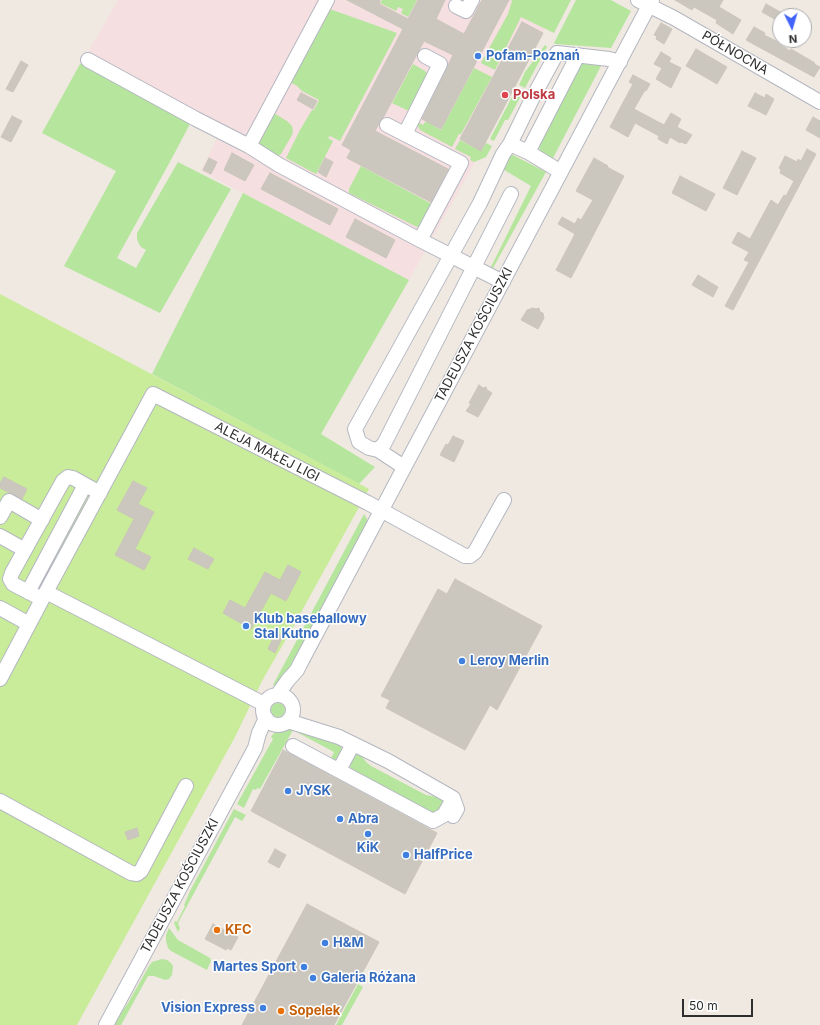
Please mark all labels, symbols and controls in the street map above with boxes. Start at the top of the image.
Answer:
north arrow [772,8,812,48]
street label: PÓŁNOCNA [699,28,771,78]
text: N [788,32,798,46]
place label: Pofam-Poznań [486,48,580,64]
marker: Pofam-Poznań [473,51,483,61]
place label: Polska [513,87,555,103]
marker: Polska [500,90,510,100]
street label: TADEUSZA KOŚCIUSZKI [432,265,516,405]
street label: ALEJA MAŁEJ LIGI [212,419,322,485]
place label: Klub baseballowy Stal Kutno [254,611,367,642]
marker: Klub baseballowy Stal Kutno [241,621,251,631]
place label: Leroy Merlin [470,653,549,669]
marker: Leroy Merlin [457,656,467,666]
place label: JYSK [296,783,331,799]
marker: JYSK [283,786,293,796]
place label: Abra [348,811,379,827]
marker: Abra [335,814,345,824]
street label: TADEUSZA KOŚCIUSZKI [138,816,222,956]
marker: KiK [363,829,373,839]
place label: KiK [357,840,379,856]
place label: HalfPrice [414,847,473,863]
marker: HalfPrice [401,850,411,860]
place label: KFC [225,922,252,938]
marker: KFC [212,925,222,935]
place label: H&M [333,935,364,951]
marker: H&M [320,938,330,948]
place label: Martes Sport [213,959,296,975]
marker: Martes Sport [299,962,309,972]
place label: Galeria Różana [321,970,416,986]
marker: Galeria Różana [308,973,318,983]
scale bar [684,991,755,1017]
text: 50 m [689,998,718,1013]
place label: Vision Express [161,1000,255,1016]
marker: Vision Express [258,1003,268,1013]
place label: Sopelek [289,1003,340,1019]
marker: Sopelek [276,1006,286,1016]

